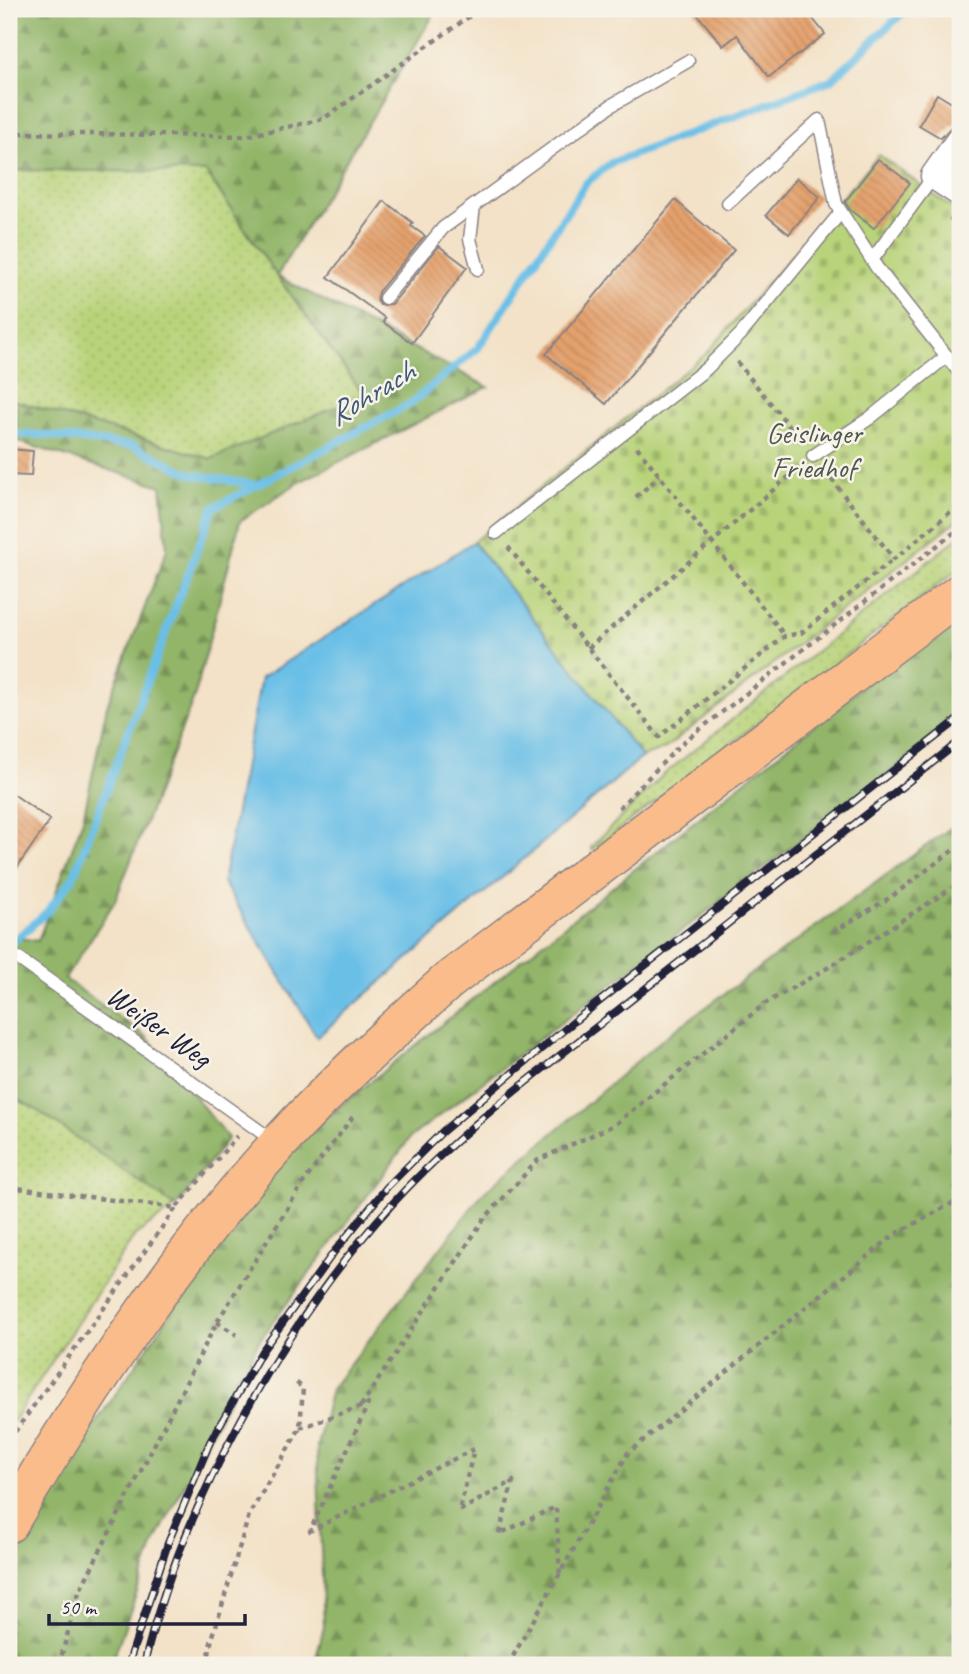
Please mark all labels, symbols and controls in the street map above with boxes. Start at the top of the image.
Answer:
water label: Rohrach [320,350,424,435]
park label: Geislinger Friedhof [766,414,864,486]
street label: Weißer Weg [99,976,221,1077]
scale bar [49,1583,245,1627]
text: 50 m [60,1594,98,1620]

